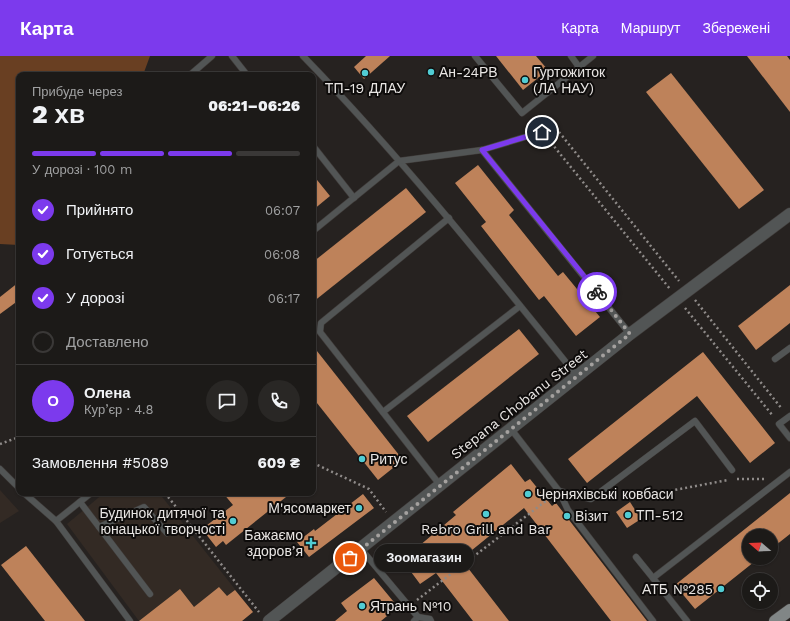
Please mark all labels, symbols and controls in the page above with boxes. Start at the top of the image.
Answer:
text: Карта [20,17,74,40]
text: Карта [561,20,599,36]
text: Маршрут [621,20,680,36]
text: Збережені [702,20,770,36]
place label: Ан-24РВ [439,64,498,80]
place label: Гуртожиток (ЛА НАУ) [533,64,606,96]
marker: Ан-24РВ [426,67,436,77]
marker: ТП-19 ДЛАУ [360,68,370,78]
marker: Гуртожиток (ЛА НАУ) [520,75,530,85]
place label: ТП-19 ДЛАУ [325,80,405,96]
text: Прибуде через [32,84,122,99]
text: 06:21–06:26 [208,97,300,115]
text: 2 хв [32,99,85,129]
pin [525,115,559,149]
icon: home [531,121,553,143]
text: У дорозі · 100 m [32,162,132,177]
icon: check [32,199,54,221]
text: Прийнято [66,201,133,219]
text: 06:07 [265,203,300,218]
icon: check [32,243,54,265]
text: Готується [66,245,134,263]
text: 06:08 [264,247,300,262]
courier [577,272,617,312]
icon: bike [586,281,608,303]
icon: check [32,287,54,309]
text: У дорозі [66,289,124,307]
text: 06:17 [268,291,300,306]
text: Доставлено [66,333,149,351]
street label: Stepana Chobanu Street [448,346,590,462]
button: chat [206,380,248,422]
button: phone [258,380,300,422]
text: Олена [84,384,131,402]
text: О [47,392,59,410]
text: Кур’єр · 4.8 [84,402,153,417]
place label: Ритус [370,451,408,467]
text: Замовлення #5089 [32,454,169,472]
text: 609 ₴ [258,454,300,472]
marker: Ритус [357,454,367,464]
place label: Черняхівські ковбаси [536,486,674,502]
marker: Черняхівські ковбаси [523,489,533,499]
place label: М'ясомаркет [268,500,352,516]
marker: М'ясомаркет [354,503,364,513]
place label: Будинок дитячої та юнацької творчості [99,505,225,537]
place label: ТП-512 [636,507,684,523]
place label: Візит [575,508,609,524]
marker: Rebro Grill and Bar [481,509,491,519]
marker: ТП-512 [623,510,633,520]
marker: Візит [562,511,572,521]
marker: Будинок дитячої та юнацької творчості [228,516,238,526]
place label: Rebro Grill and Bar [421,521,551,537]
place label: Бажаємо здоров’я [244,527,303,559]
north arrow [742,529,778,565]
map controls [742,529,778,609]
marker: Бажаємо здоров’я [306,538,316,548]
pin [333,541,367,575]
callout: Зоомагазин [374,544,474,572]
icon: bag [339,547,361,569]
text: Зоомагазин [386,550,462,565]
button: locate [742,573,778,609]
place label: АТБ №285 [642,581,713,597]
marker: АТБ №285 [716,584,726,594]
place label: Ятрань №10 [370,598,451,614]
marker: Ятрань №10 [357,601,367,611]

